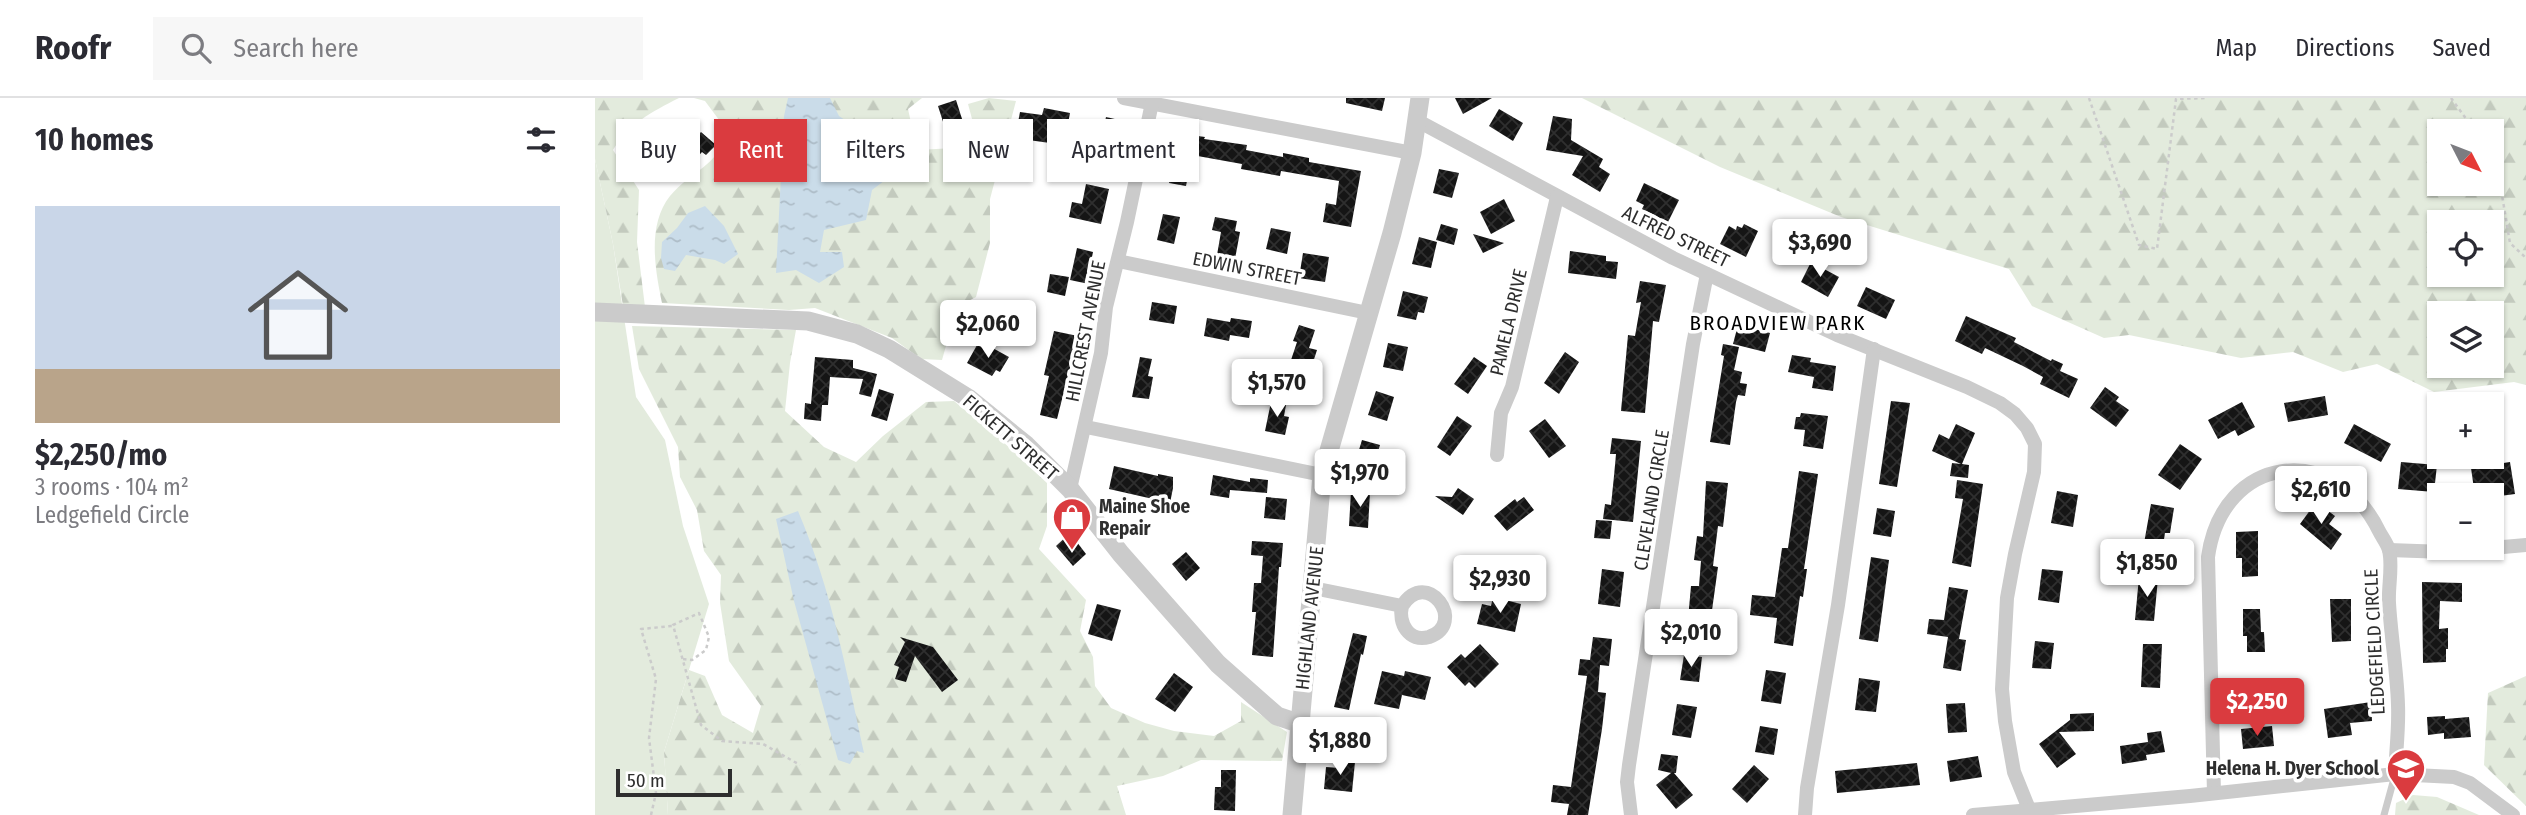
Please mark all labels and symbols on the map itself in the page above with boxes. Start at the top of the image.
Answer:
north arrow [2427,119,2504,196]
street label: ALFRED STREET [1618,201,1733,272]
pin: $3,690 [1763,220,1877,279]
street label: EDWIN STREET [1191,247,1303,290]
street label: HILLCREST AVENUE [1061,258,1110,404]
street label: PAMELA DRIVE [1485,266,1532,378]
pin: $2,060 [931,300,1045,360]
district label: BROADVIEW PARK [1690,310,1866,336]
pin: $1,570 [1220,360,1334,419]
street label: FICKETT STREET [958,390,1063,485]
street label: CLEVELAND CIRCLE [1629,428,1674,572]
pin: $1,970 [1303,450,1417,509]
pin: $2,610 [2264,466,2378,526]
place label: Maine Shoe Repair [1099,495,1191,540]
shop icon: Maine Shoe Repair [1051,496,1093,551]
pin: $1,850 [2090,540,2204,599]
street label: HIGHLAND AVENUE [1291,545,1328,691]
pin: $2,930 [1443,556,1557,615]
street label: LEDGEFIELD CIRCLE [2359,568,2390,716]
pin: $2,010 [1634,610,1748,669]
pin: $2,250 [2200,678,2314,738]
pin: $1,880 [1283,718,1397,777]
school or university icon: Helena H. Dyer School [2385,747,2427,802]
place label: Helena H. Dyer School [2206,757,2380,780]
scale bar [616,766,731,798]

